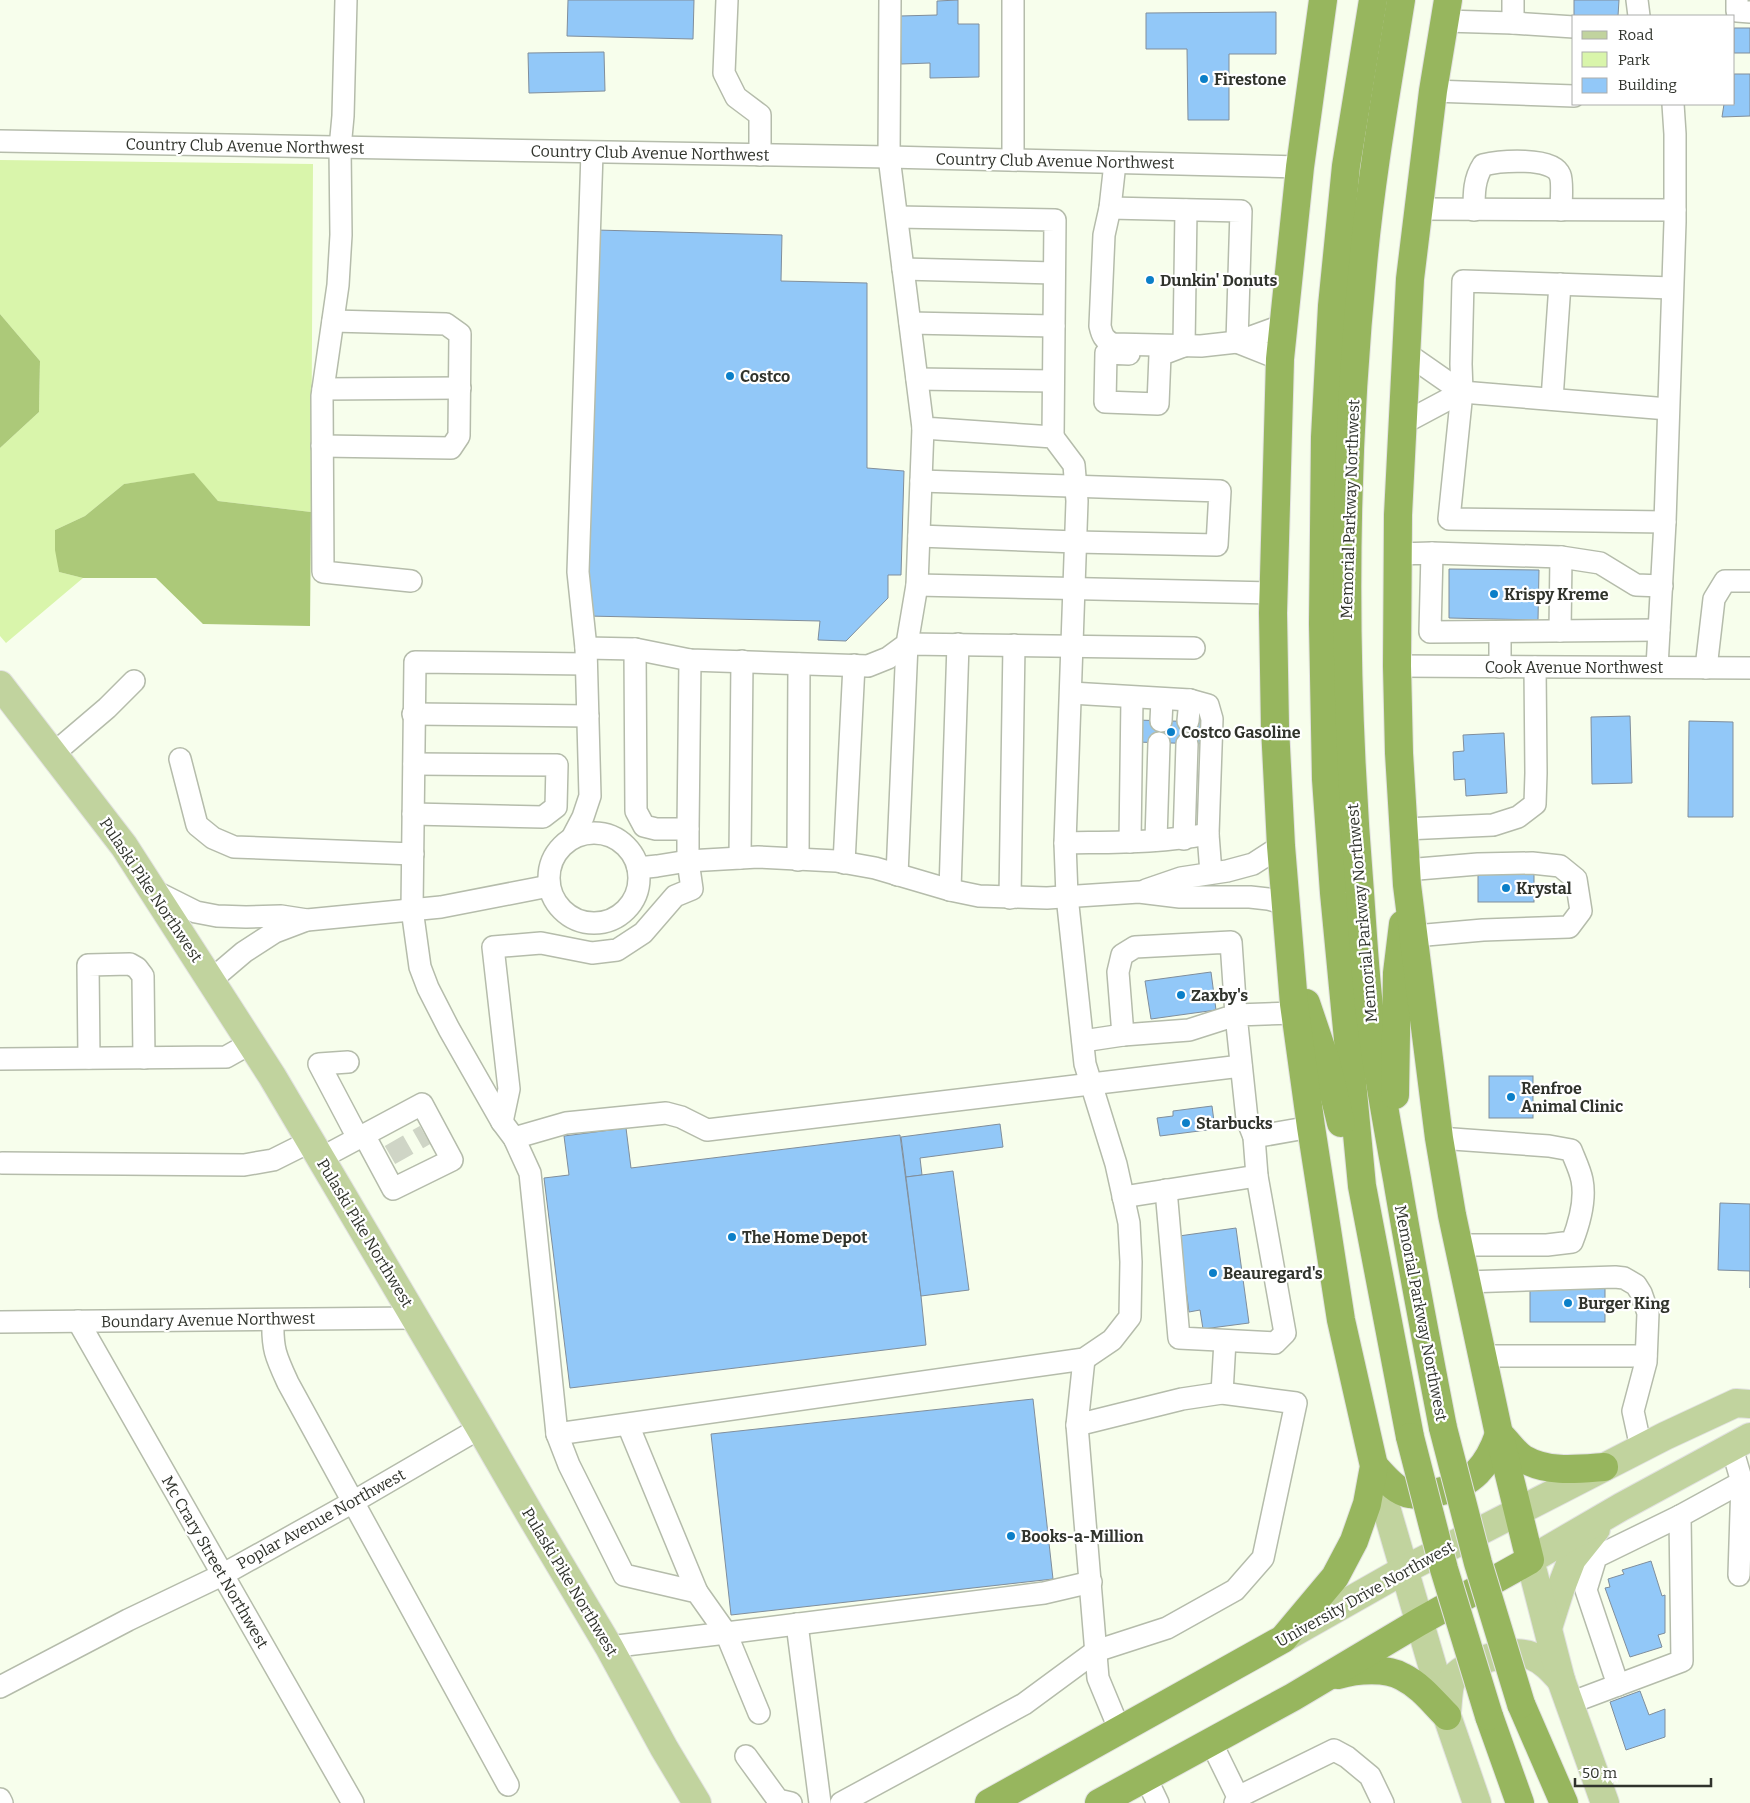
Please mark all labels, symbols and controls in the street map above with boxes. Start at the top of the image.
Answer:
legend [1572,15,1735,105]
text: Road [1618,26,1653,44]
text: Park [1618,51,1650,69]
place label: Firestone [1214,70,1286,89]
marker: Firestone [1198,73,1210,85]
text: Building [1618,76,1677,94]
street label: Country Club Avenue Northwest [125,134,365,158]
street label: Country Club Avenue Northwest [530,141,770,165]
street label: Country Club Avenue Northwest [935,149,1175,173]
place label: Dunkin' Donuts [1160,271,1278,290]
marker: Dunkin' Donuts [1144,274,1156,286]
place label: Costco [740,367,790,386]
marker: Costco [724,370,736,382]
street label: Memorial Parkway Northwest [1337,399,1363,619]
place label: Krispy Kreme [1504,585,1609,604]
marker: Krispy Kreme [1488,588,1500,600]
street label: Cook Avenue Northwest [1485,658,1663,677]
place label: Costco Gasoline [1181,723,1301,742]
marker: Costco Gasoline [1165,726,1177,738]
street label: Memorial Parkway Northwest [1343,803,1381,1023]
street label: Pulaski Pike Northwest [96,814,207,966]
place label: Krystal [1516,879,1572,898]
marker: Krystal [1500,882,1512,894]
place label: Zaxby's [1191,986,1248,1005]
marker: Zaxby's [1175,989,1187,1001]
place label: Renfroe Animal Clinic [1521,1079,1623,1116]
marker: Renfroe Animal Clinic [1505,1091,1517,1103]
place label: Starbucks [1196,1114,1273,1133]
marker: Starbucks [1180,1117,1192,1129]
street label: Pulaski Pike Northwest [313,1155,417,1311]
street label: Memorial Parkway Northwest [1391,1203,1451,1423]
place label: The Home Depot [742,1228,868,1247]
marker: The Home Depot [726,1231,738,1243]
place label: Beauregard's [1223,1264,1323,1283]
marker: Beauregard's [1207,1267,1219,1279]
place label: Burger King [1578,1294,1670,1313]
marker: Burger King [1562,1297,1574,1309]
street label: Boundary Avenue Northwest [101,1309,316,1331]
street label: Poplar Avenue Northwest [234,1465,409,1573]
street label: Mc Crary Street Northwest [158,1472,272,1652]
street label: Pulaski Pike Northwest [518,1504,622,1660]
place label: Books-a-Million [1021,1527,1144,1546]
marker: Books-a-Million [1005,1530,1017,1542]
street label: University Drive Northwest [1272,1537,1458,1651]
scale bar [1575,1756,1711,1788]
text: 50 m [1582,1764,1618,1782]

